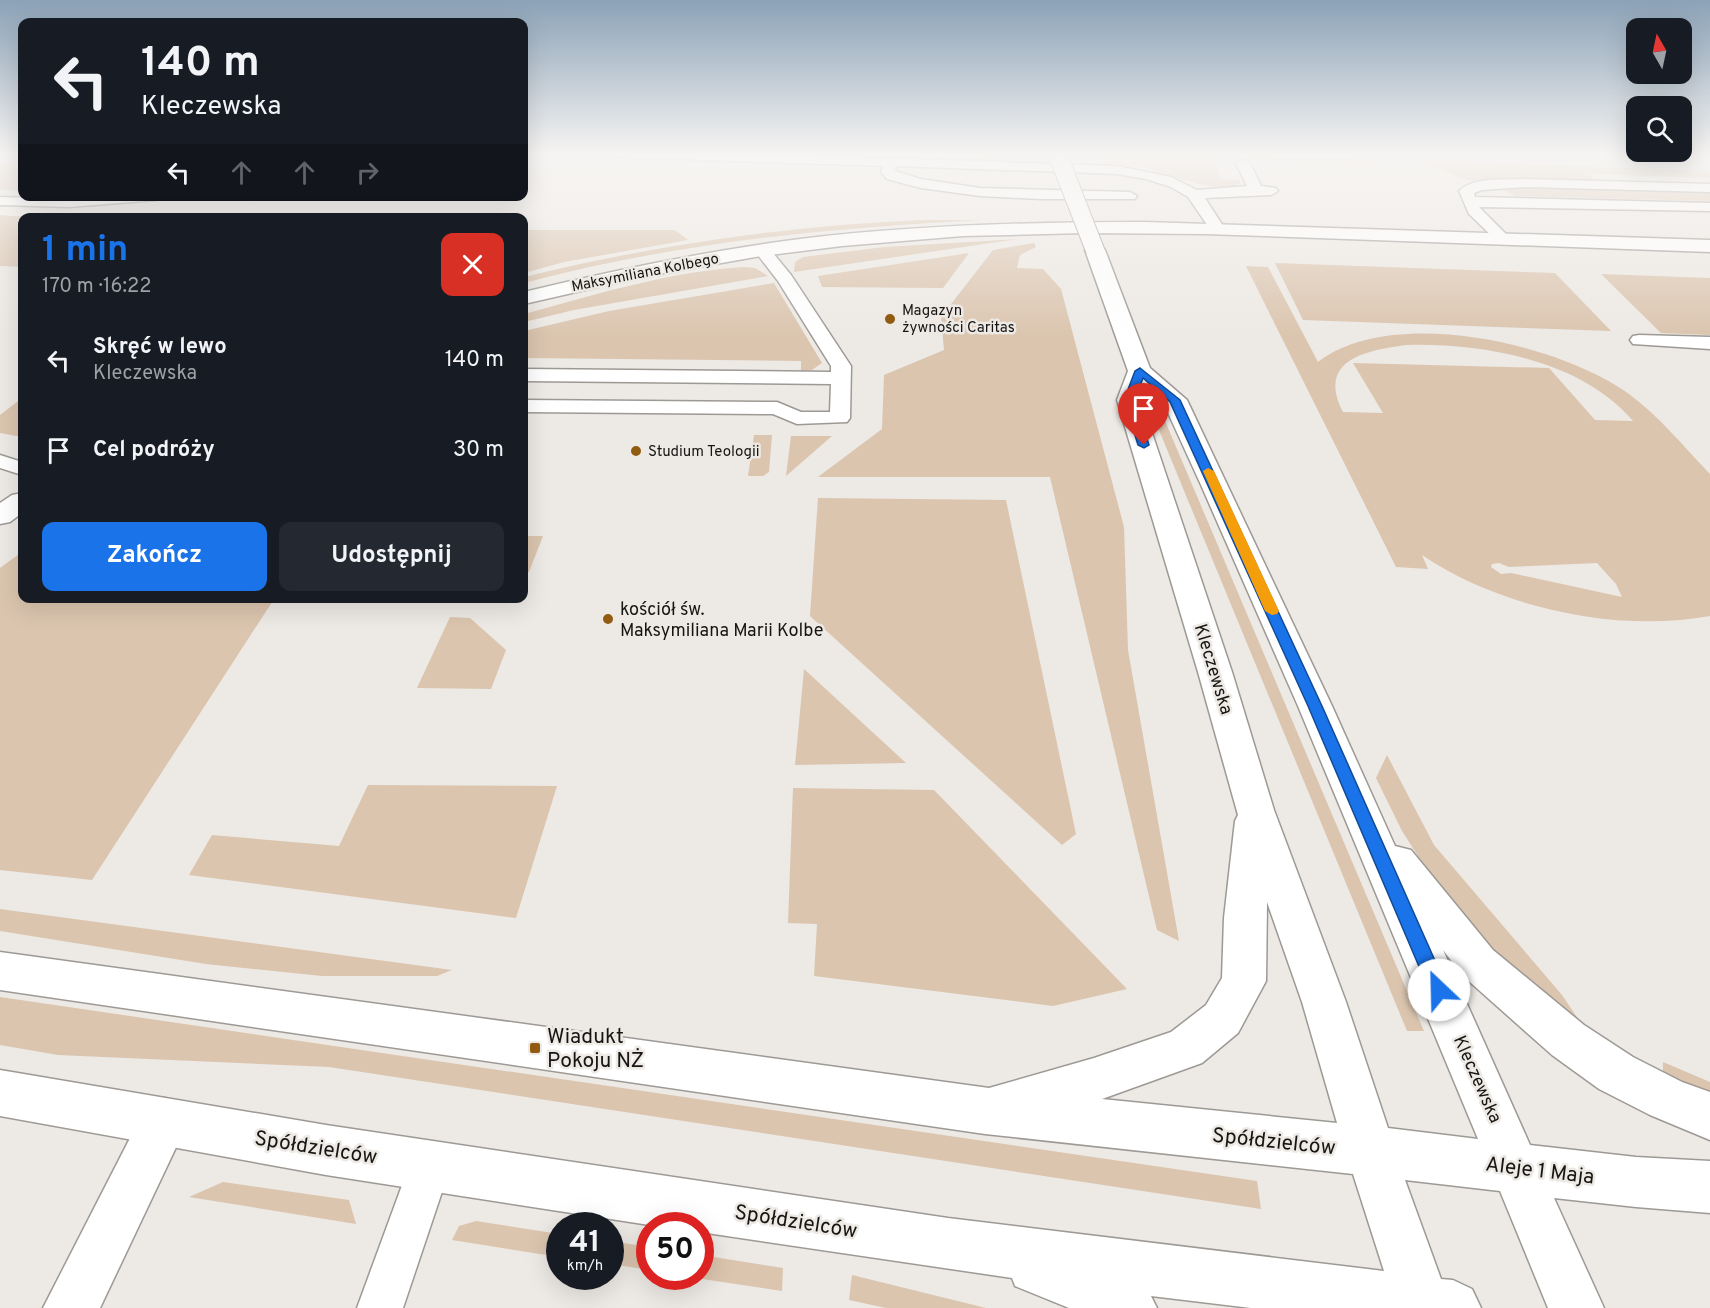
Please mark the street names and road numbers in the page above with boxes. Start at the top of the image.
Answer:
street label: Maksymiliana Kolbego [570,250,721,297]
street label: Kleczewska [1188,621,1237,718]
street label: Kleczewska [1447,1032,1506,1127]
street label: Spółdzielców [1211,1123,1337,1162]
street label: Spółdzielców [252,1125,379,1172]
street label: Aleje 1 Maja [1484,1151,1596,1192]
street label: Spółdzielców [732,1199,859,1246]

